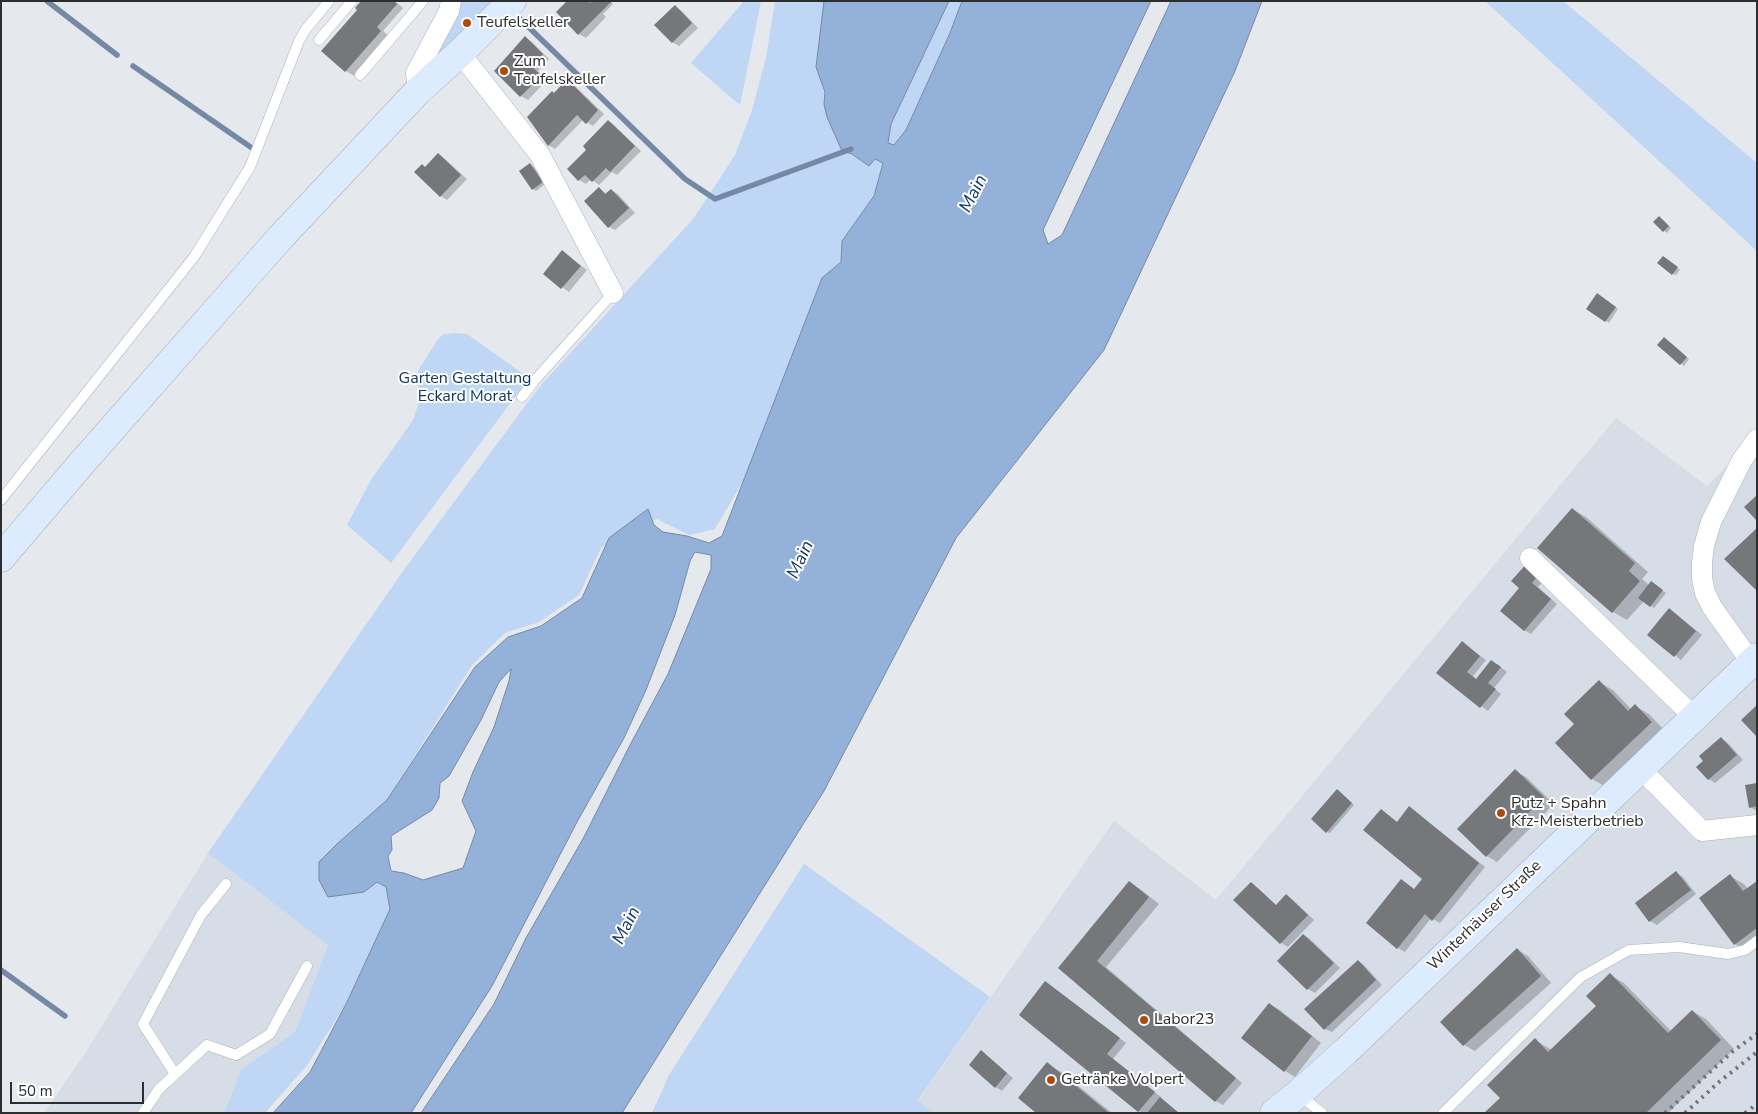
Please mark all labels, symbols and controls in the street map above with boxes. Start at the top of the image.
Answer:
place label: Teufelskeller [477,13,569,33]
marker: Teufelskeller [461,17,473,29]
place label: Zum Teufelskeller [514,52,606,90]
marker: Zum Teufelskeller [498,65,510,77]
water label: Main [955,172,993,216]
park label: Garten Gestaltung Eckard Morat [399,369,531,407]
water label: Main [783,538,819,582]
place label: Putz + Spahn Kfz-Meisterbetrieb [1511,794,1644,832]
marker: Putz + Spahn Kfz-Meisterbetrieb [1495,807,1507,819]
street label: Winterhäuser Straße [1424,857,1546,975]
water label: Main [608,904,646,948]
place label: Labor23 [1154,1010,1214,1030]
marker: Labor23 [1138,1014,1150,1026]
place label: Getränke Volpert [1061,1070,1184,1090]
scale bar [12,1072,146,1104]
marker: Getränke Volpert [1045,1074,1057,1086]
text: 50 m [18,1081,53,1101]

